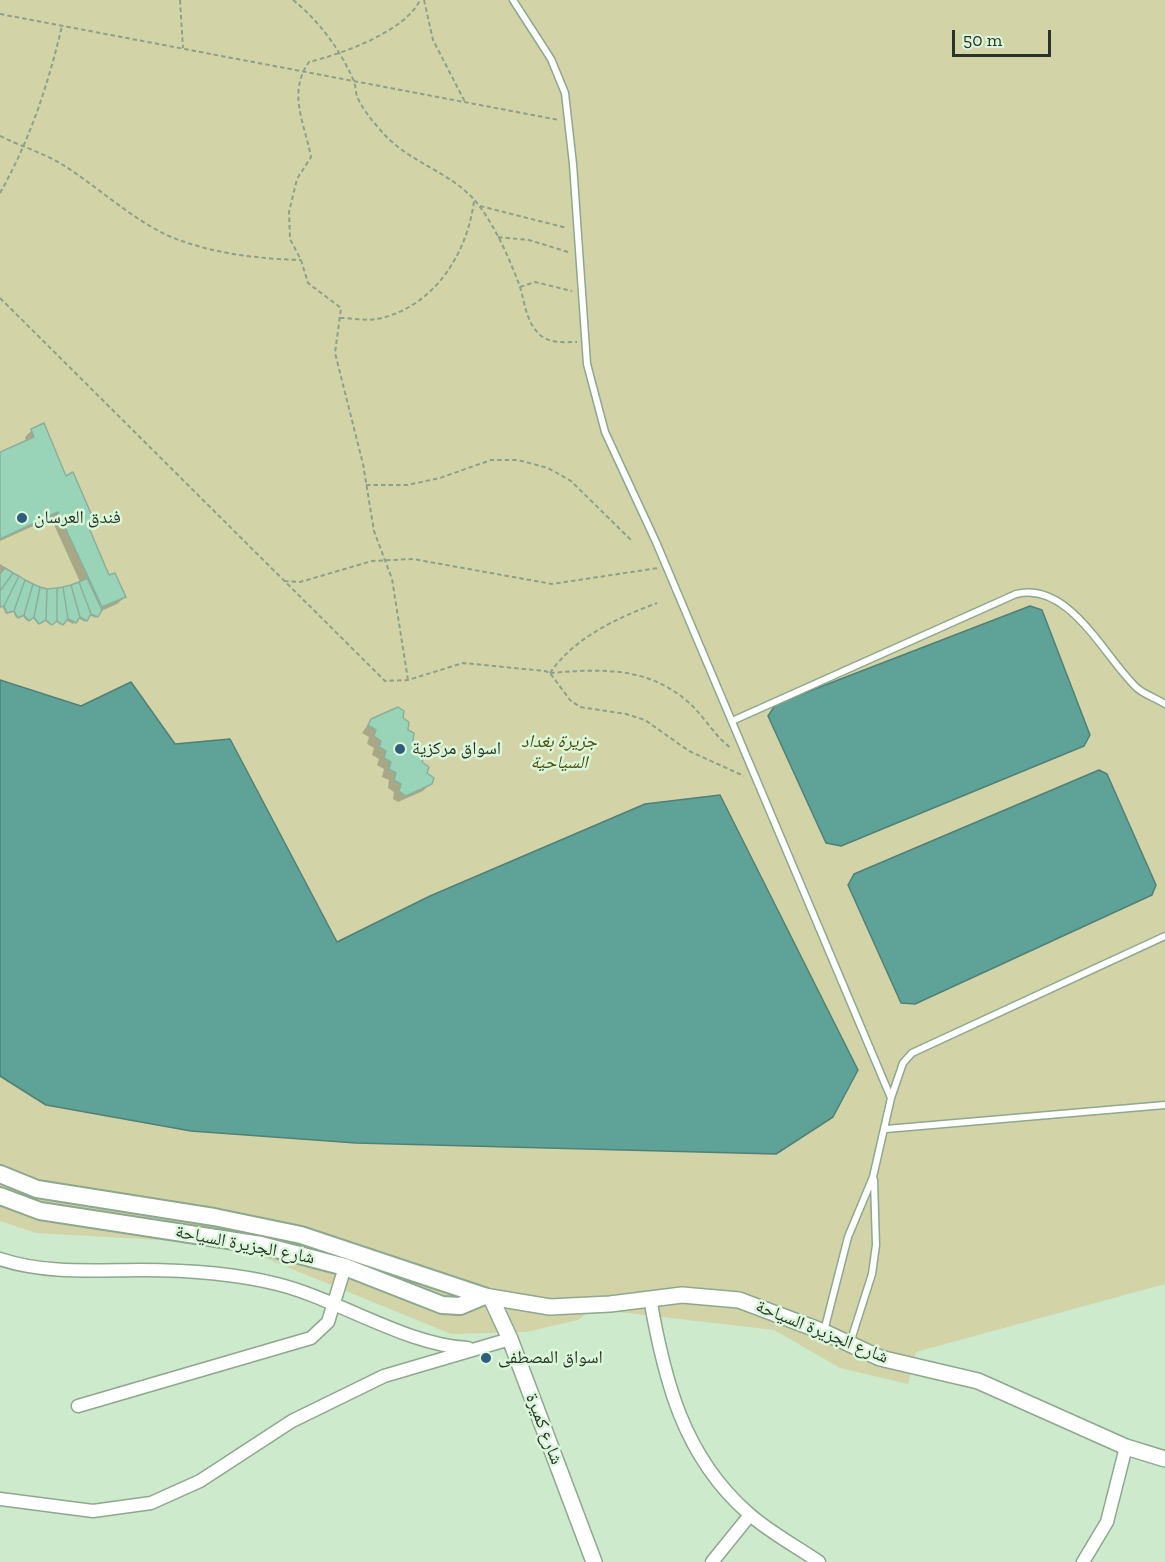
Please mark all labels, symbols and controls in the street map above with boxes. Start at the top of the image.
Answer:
scale bar [955,18,1054,56]
text: 50 m [963,29,1002,51]
place label: فندق العرسان [34,507,121,529]
marker: فندق العرسان [15,511,29,525]
park label: جزيرة بغداد السياحية [521,731,597,774]
place label: اسواق مركزية [412,738,501,760]
marker: اسواق مركزية [393,742,407,756]
street label: شارع الجزيرة السياحة [174,1221,316,1269]
street label: شارع الجزيرة السياحة [752,1296,892,1368]
place label: اسواق المصطفى [498,1347,603,1369]
marker: اسواق المصطفى [479,1351,493,1365]
street label: شارع كميرة [521,1390,567,1468]

